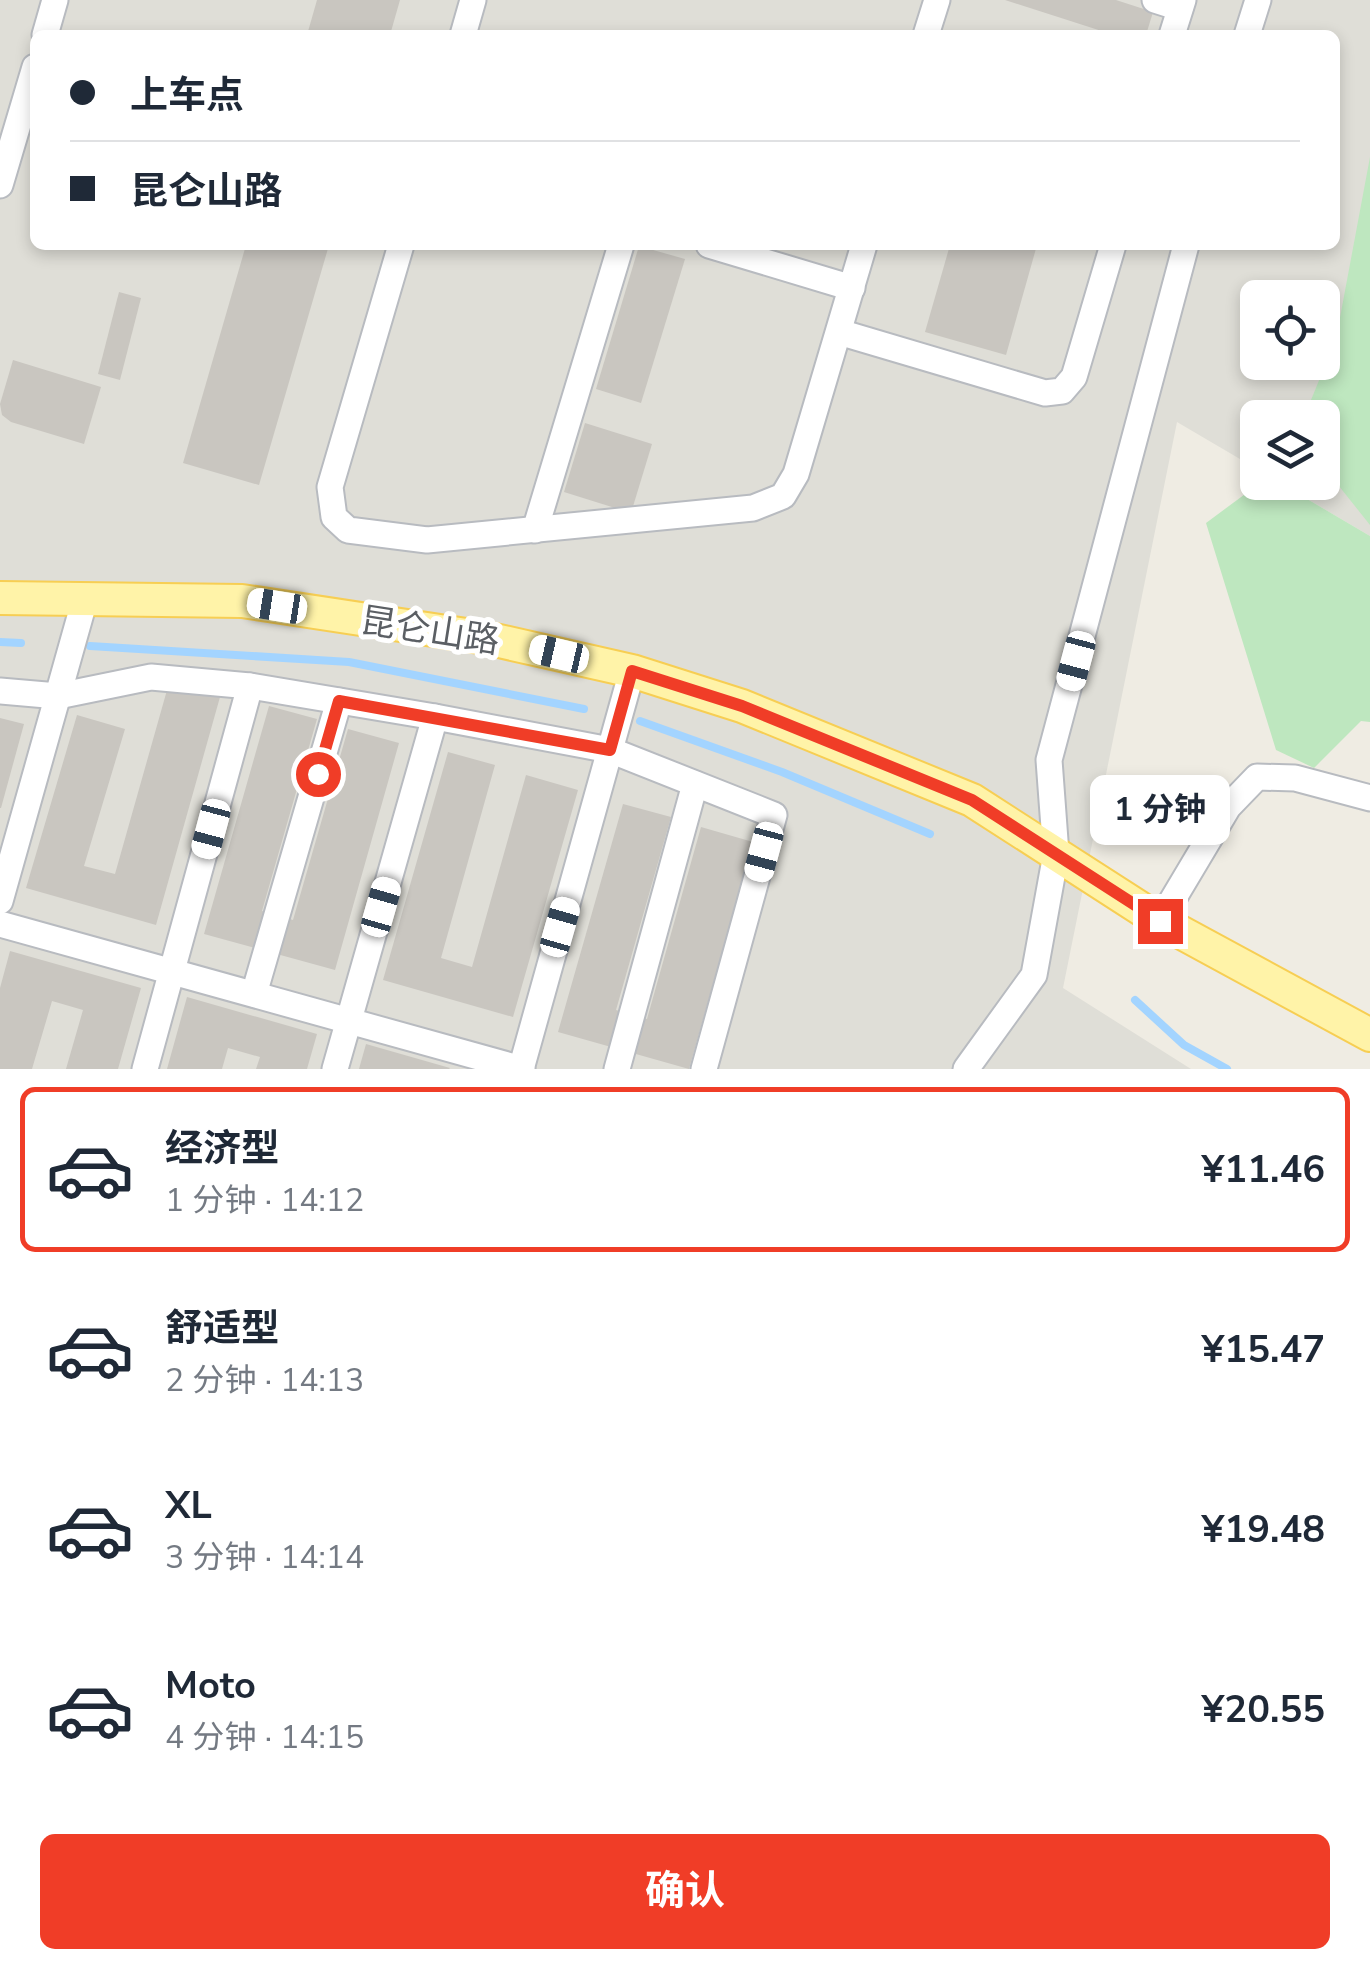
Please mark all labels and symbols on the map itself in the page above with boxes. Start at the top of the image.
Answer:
car [245,586,309,626]
street label: 昆仑山路 [357,597,503,665]
car [1054,628,1098,694]
car [526,633,592,675]
route start [296,752,341,797]
callout: 1 分钟 [1090,776,1230,846]
car [189,796,233,862]
car [742,819,786,885]
car [358,874,404,940]
car [537,894,583,960]
route end [1138,899,1183,944]

